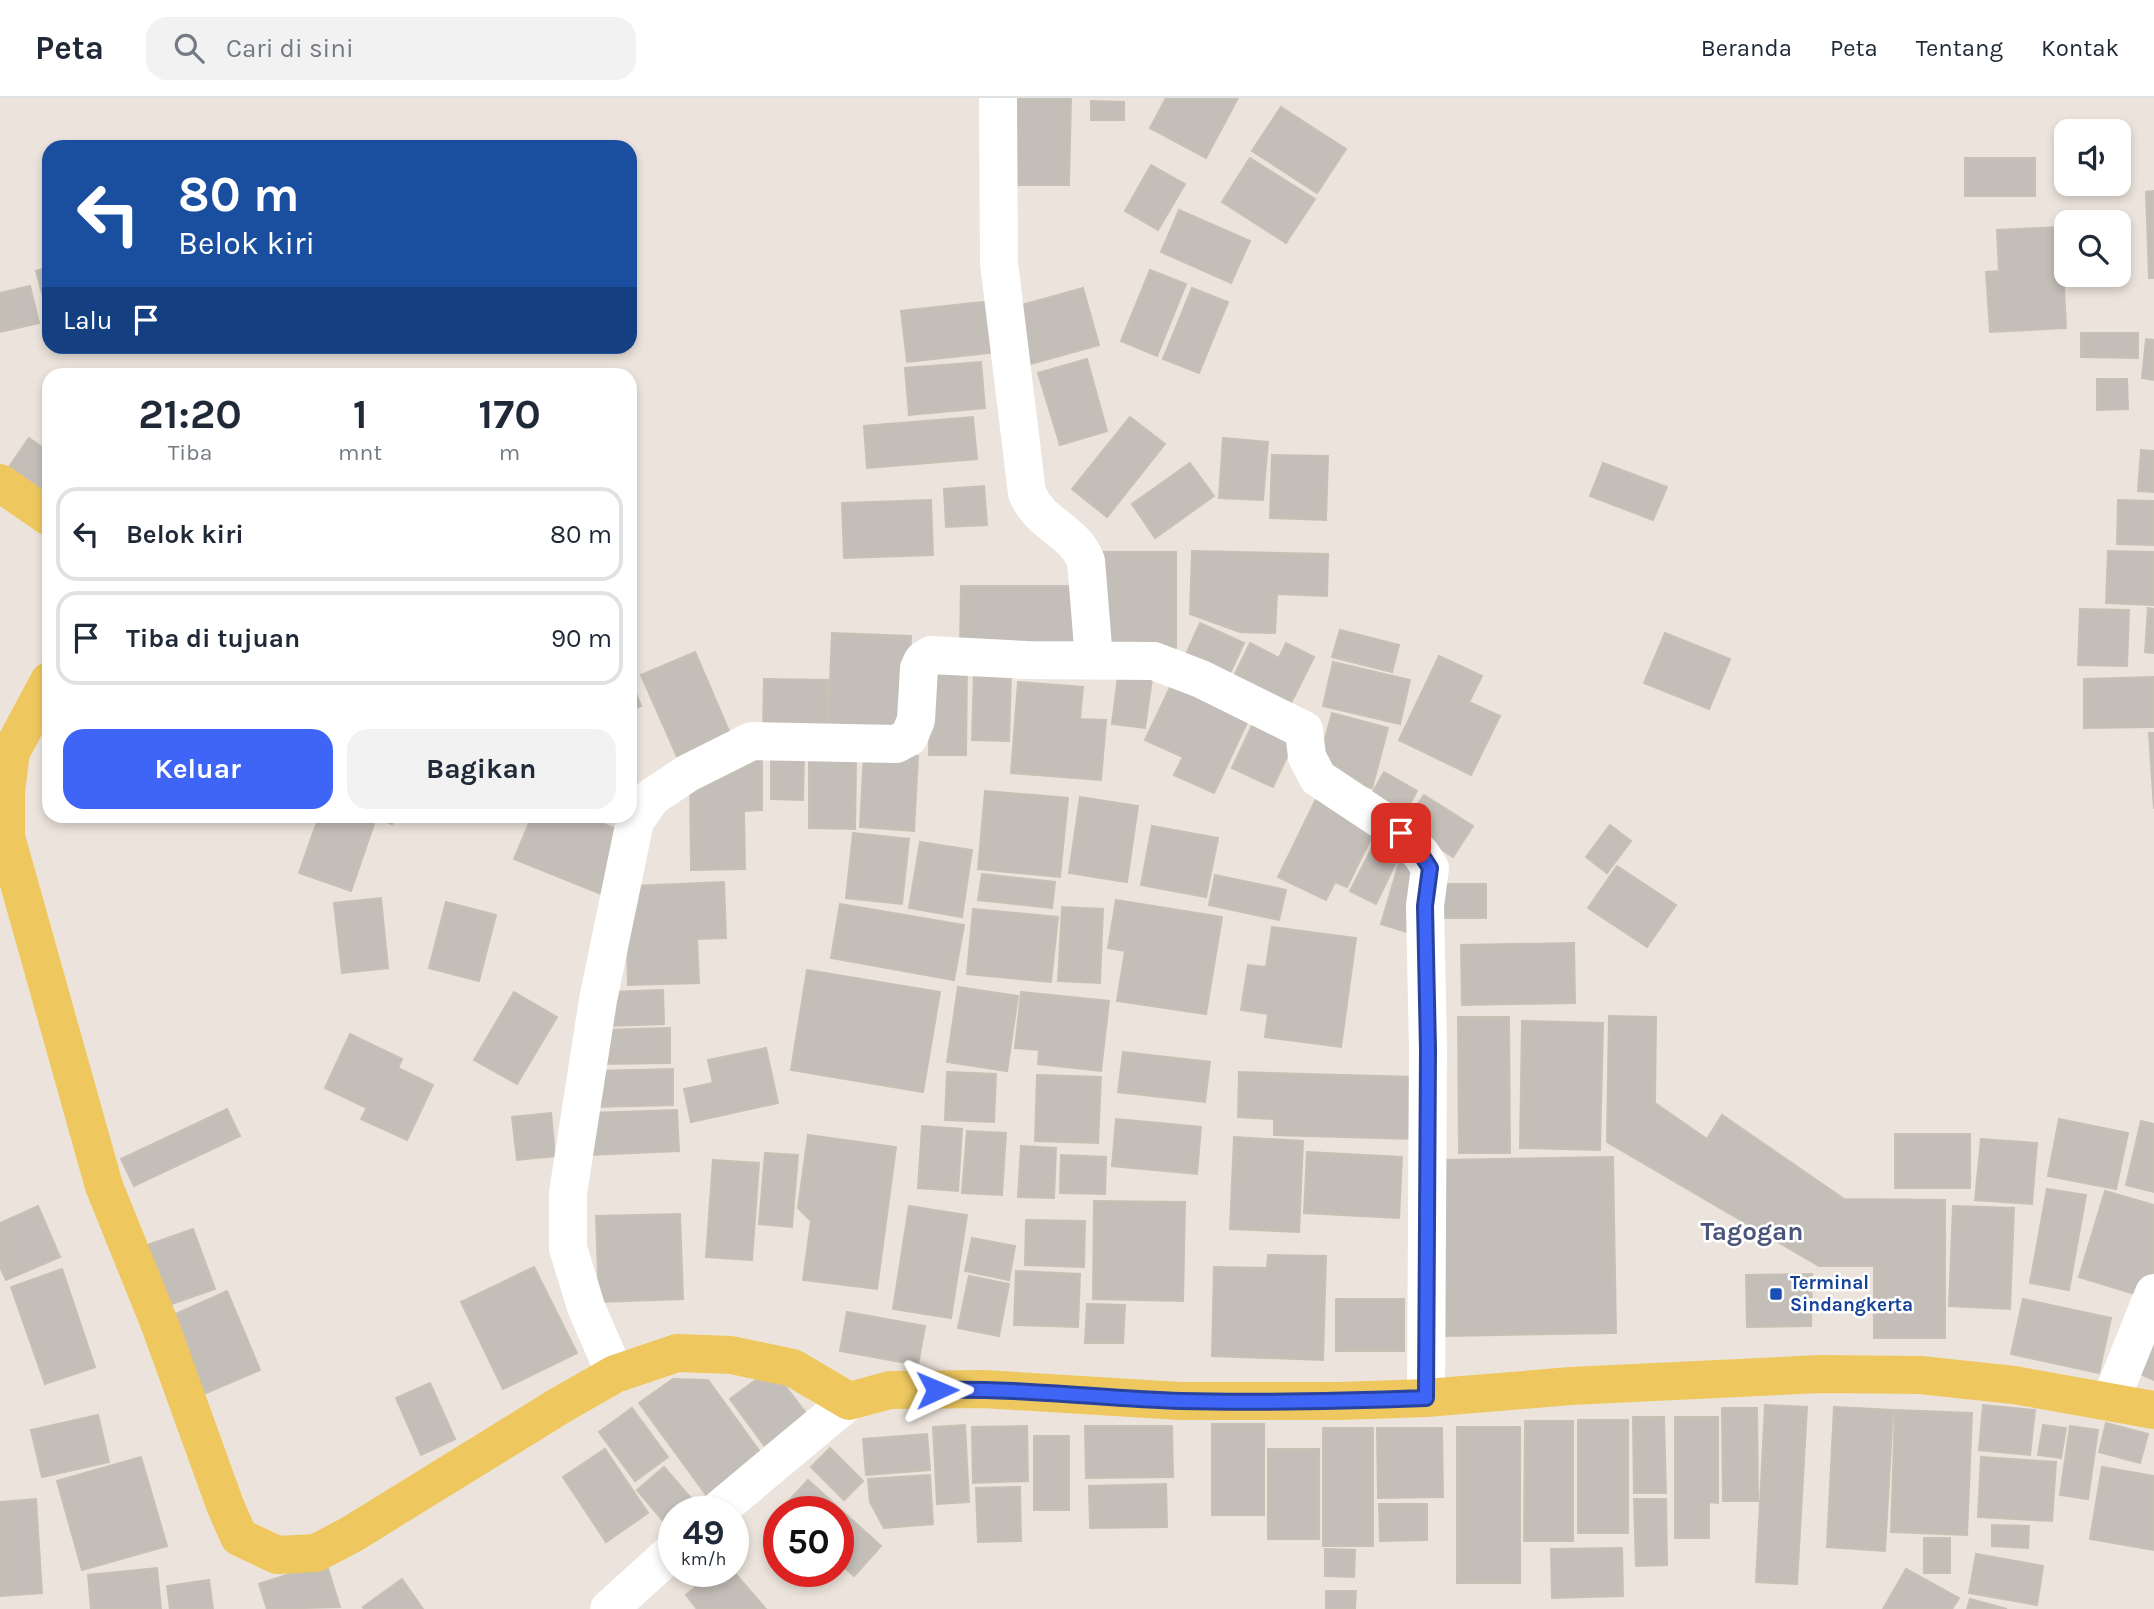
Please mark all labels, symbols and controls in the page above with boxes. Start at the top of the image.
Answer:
search box [146,17,636,80]
text: Peta [35,29,104,67]
icon: search [170,29,208,67]
text: Cari di sini [226,33,354,64]
text: Beranda [1701,34,1792,62]
text: Peta [1830,34,1878,62]
text: Tentang [1916,34,2003,62]
text: Kontak [2041,34,2119,62]
map controls [2054,119,2131,287]
button: sound [2054,119,2131,196]
text: 80 m [178,166,300,223]
icon: left [63,168,154,259]
button: search [2054,210,2131,287]
text: Belok kiri [178,225,315,262]
icon: arrive [127,301,165,339]
text: Lalu [63,305,113,336]
text: 21:20 [138,389,242,439]
text: 1 [353,389,368,439]
text: 170 [478,389,541,439]
text: Tiba [168,439,212,466]
text: mnt [338,439,382,466]
text: m [499,439,520,466]
icon: left [67,515,105,553]
text: Belok kiri [126,519,244,550]
text: 80 m [550,519,612,550]
icon: arrive [67,619,105,657]
text: Tiba di tujuan [126,623,300,654]
text: 90 m [551,623,612,654]
button: Keluar [63,729,333,809]
button: Bagikan [347,729,616,809]
pin [1371,803,1431,863]
icon: arrive [1382,814,1420,852]
district label: Tagogan [1701,1216,1803,1247]
place label: Terminal Sindangkerta [1790,1272,1913,1316]
marker: Terminal Sindangkerta [1768,1286,1784,1302]
position arrow [900,1353,974,1427]
speed limit sign: 50 [763,1496,854,1587]
text: 49 [682,1512,725,1553]
text: km/h [681,1548,726,1570]

